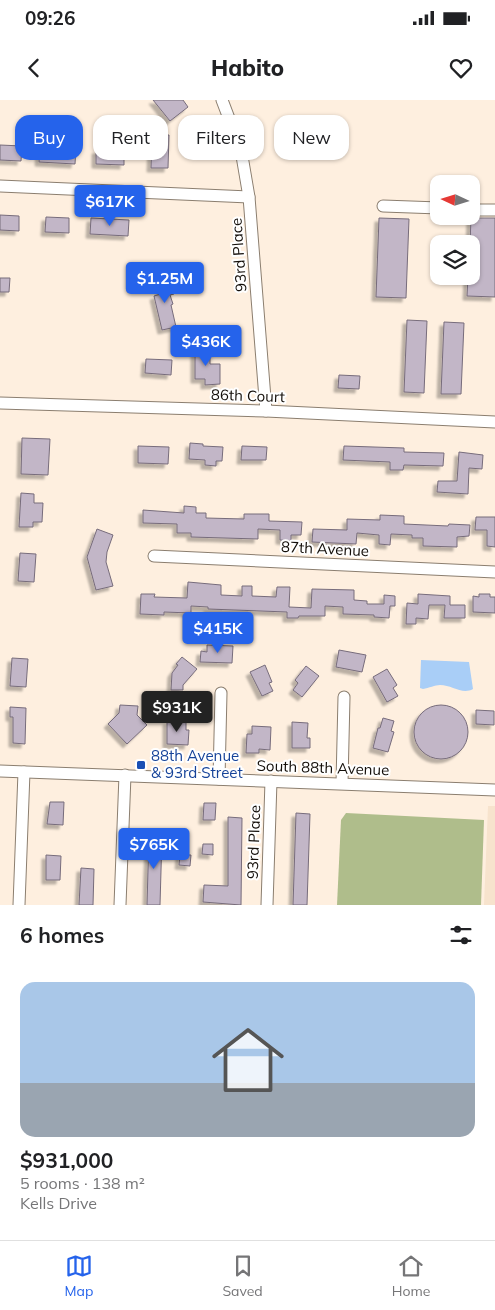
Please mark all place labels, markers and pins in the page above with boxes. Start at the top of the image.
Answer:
pin: $617K [75,184,145,227]
pin: $1.25M [124,262,206,304]
pin: $436K [171,324,241,367]
pin: $415K [183,612,253,654]
pin: $931K [142,690,212,733]
place label: 88th Avenue & 93rd Street [151,746,243,782]
marker: 88th Avenue & 93rd Street [135,759,147,771]
pin: $765K [119,828,189,870]

